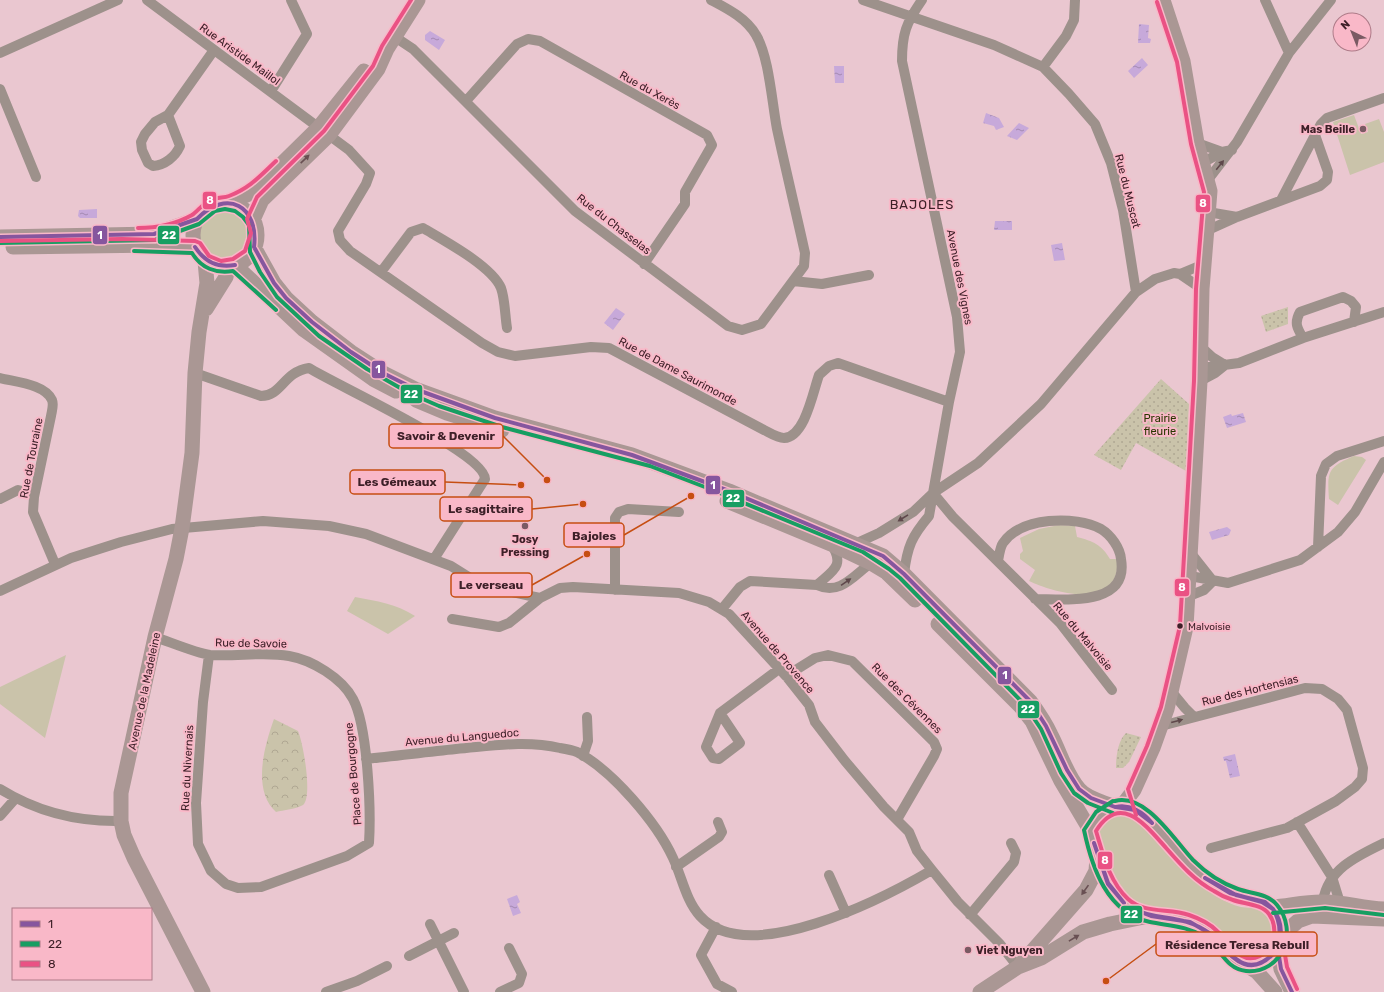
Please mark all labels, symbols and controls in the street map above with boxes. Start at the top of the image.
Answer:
north arrow [1332,12,1372,52]
text: N [1338,18,1353,33]
street label: Rue Aristide Maillol [197,21,283,88]
street label: Rue du Xerès [617,68,683,113]
place label: Mas Beille [1301,123,1355,136]
marker: Mas Beille [1358,124,1368,134]
street label: Rue du Muscat [1112,153,1143,230]
one-way arrow [300,155,310,164]
one-way arrow [1215,160,1224,171]
line badge: 8 [202,191,217,210]
street label: Rue du Chasselas [574,191,654,258]
text: 8 [206,194,214,207]
line badge: 8 [1195,194,1211,213]
district label: BAJOLES [890,197,954,212]
text: 8 [1199,197,1207,210]
line badge: 1 [92,225,108,245]
line badge: 22 [157,225,180,245]
street label: Avenue des Vignes [944,228,975,326]
text: 1 [97,229,103,242]
text: 22 [162,229,176,242]
street label: Rue de Dame Saurimonde [616,335,739,408]
line badge: 1 [371,360,386,379]
text: 1 [375,363,381,376]
line badge: 22 [400,384,423,404]
text: 22 [404,388,418,401]
park label: Prairie fleurie [1144,412,1176,438]
street label: Rue de Touraine [17,417,46,499]
callout: Savoir & Devenir [389,424,503,448]
text: Savoir & Devenir [397,429,495,443]
callout: Les Gémeaux [350,470,445,494]
text: Les Gémeaux [357,475,437,489]
line badge: 1 [705,475,721,495]
text: 1 [710,479,716,492]
line badge: 22 [722,489,745,508]
text: 22 [726,492,740,505]
callout: Le sagittaire [440,497,532,521]
text: Le sagittaire [448,502,524,516]
one-way arrow [898,514,908,522]
marker: Josy Pressing [520,521,530,531]
callout: Bajoles [564,523,624,547]
text: Bajoles [572,529,616,543]
place label: Josy Pressing [501,533,549,559]
callout: Le verseau [451,573,532,597]
text: Le verseau [459,578,523,592]
one-way arrow [841,578,852,586]
line badge: 8 [1174,578,1190,597]
text: 8 [1178,581,1186,594]
street label: Rue du Malvoisie [1050,599,1115,673]
street label: Avenue de Provence [738,609,817,696]
marker: Malvoisie [1175,621,1185,631]
place label: Malvoisie [1188,621,1231,633]
street label: Avenue de la Madeleine [126,631,163,751]
street label: Rue de Savoie [215,636,287,651]
street label: Rue des Cévennes [869,660,945,737]
line badge: 1 [997,666,1012,685]
text: 1 [1002,669,1008,682]
street label: Rue des Hortensias [1200,672,1300,709]
line badge: 22 [1017,700,1040,719]
text: 22 [1021,703,1035,716]
one-way arrow [1172,718,1184,724]
street label: Place de Bourgogne [343,722,364,826]
street label: Rue du Nivernais [179,724,196,811]
street label: Avenue du Languedoc [405,726,520,749]
line badge: 8 [1097,851,1113,870]
text: 8 [1101,854,1109,867]
one-way arrow [1081,884,1089,895]
line badge: 22 [1120,905,1143,924]
legend [12,908,152,980]
text: 22 [1124,908,1138,921]
text: 1 [48,917,53,931]
callout: Résidence Teresa Rebull [1156,932,1317,956]
one-way arrow [1068,934,1080,941]
text: 22 [48,937,62,951]
text: Résidence Teresa Rebull [1165,938,1309,952]
place label: Viet Nguyen [976,944,1043,957]
marker: Viet Nguyen [963,945,973,955]
text: 8 [48,957,56,971]

